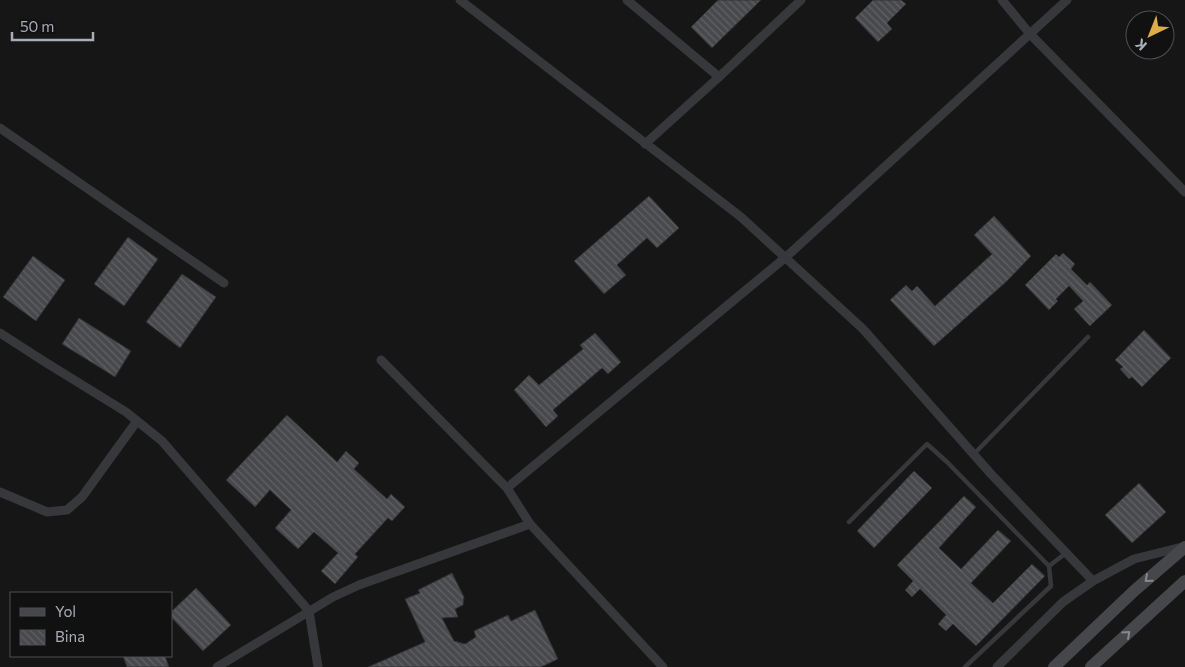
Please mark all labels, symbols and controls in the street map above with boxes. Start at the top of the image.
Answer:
scale bar [12,10,94,42]
north arrow [1125,10,1175,60]
text: 50 m [20,17,54,35]
text: K [1131,35,1150,54]
one-way arrow [1145,573,1154,582]
legend [10,592,172,657]
text: Yol [55,602,76,620]
text: Bina [55,627,85,645]
one-way arrow [1121,631,1130,640]

